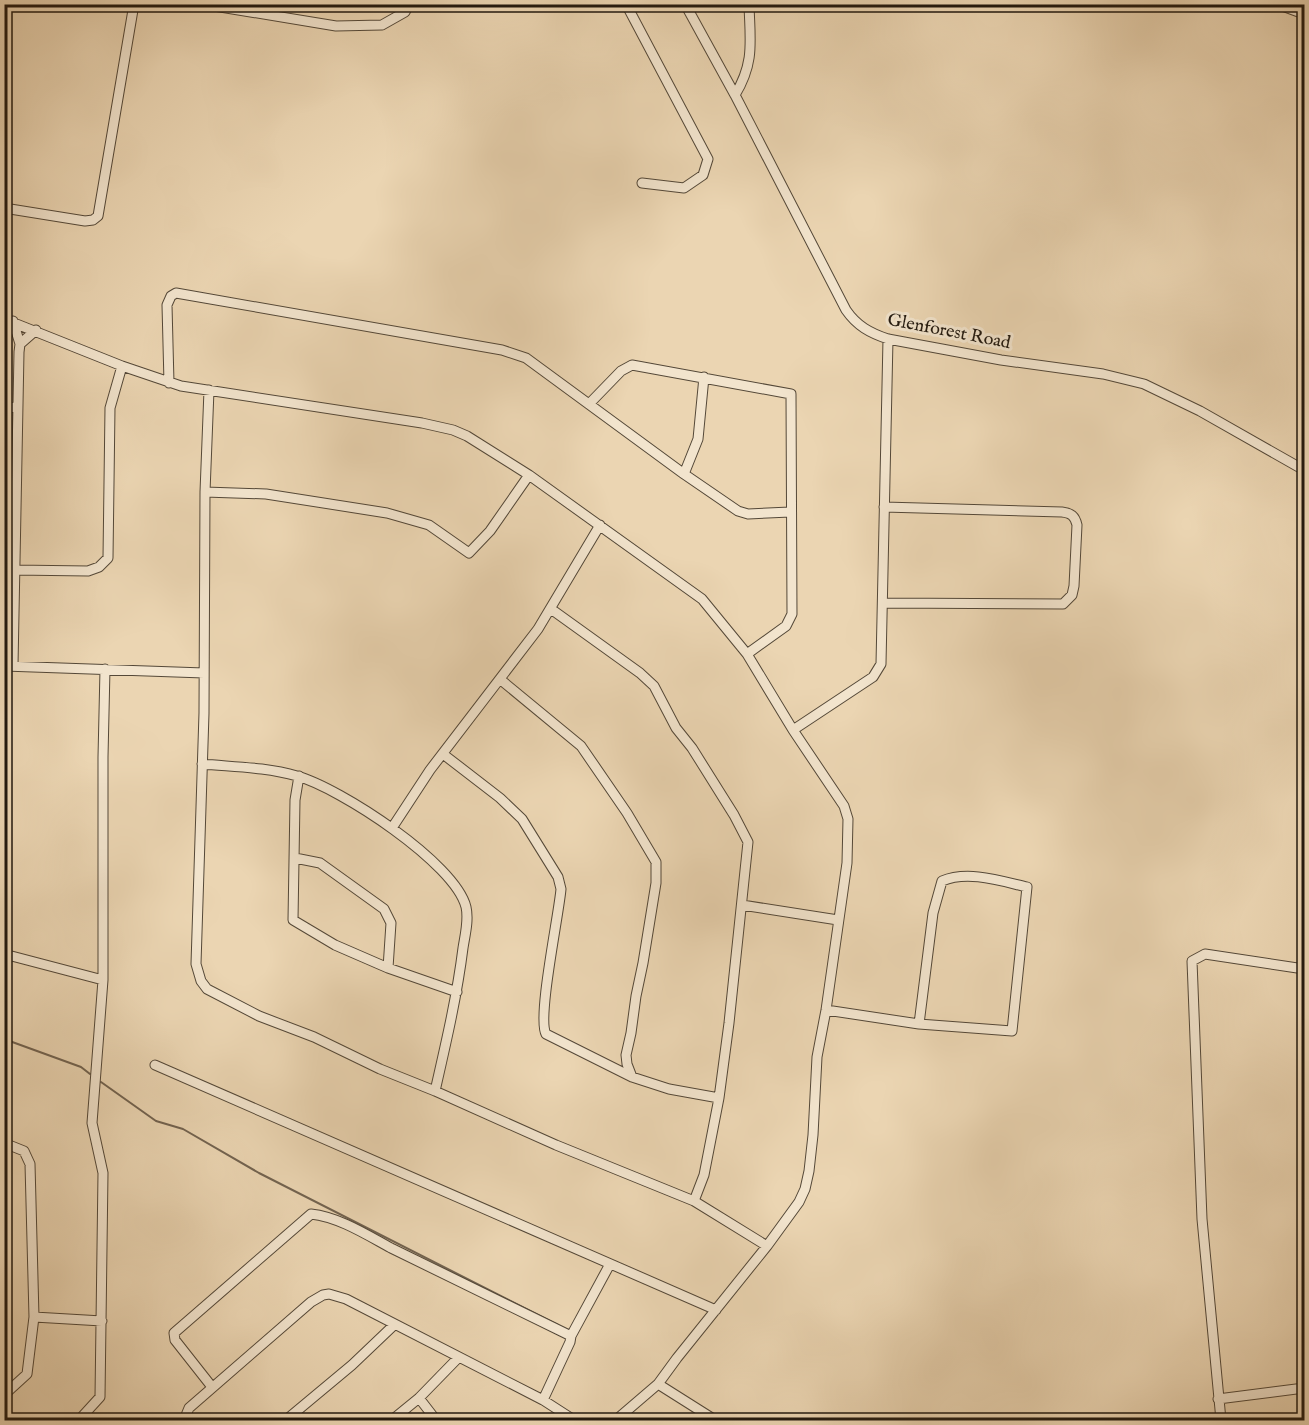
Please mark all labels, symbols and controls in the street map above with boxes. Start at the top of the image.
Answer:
street label: Glenforest Road [885,309,1013,355]

